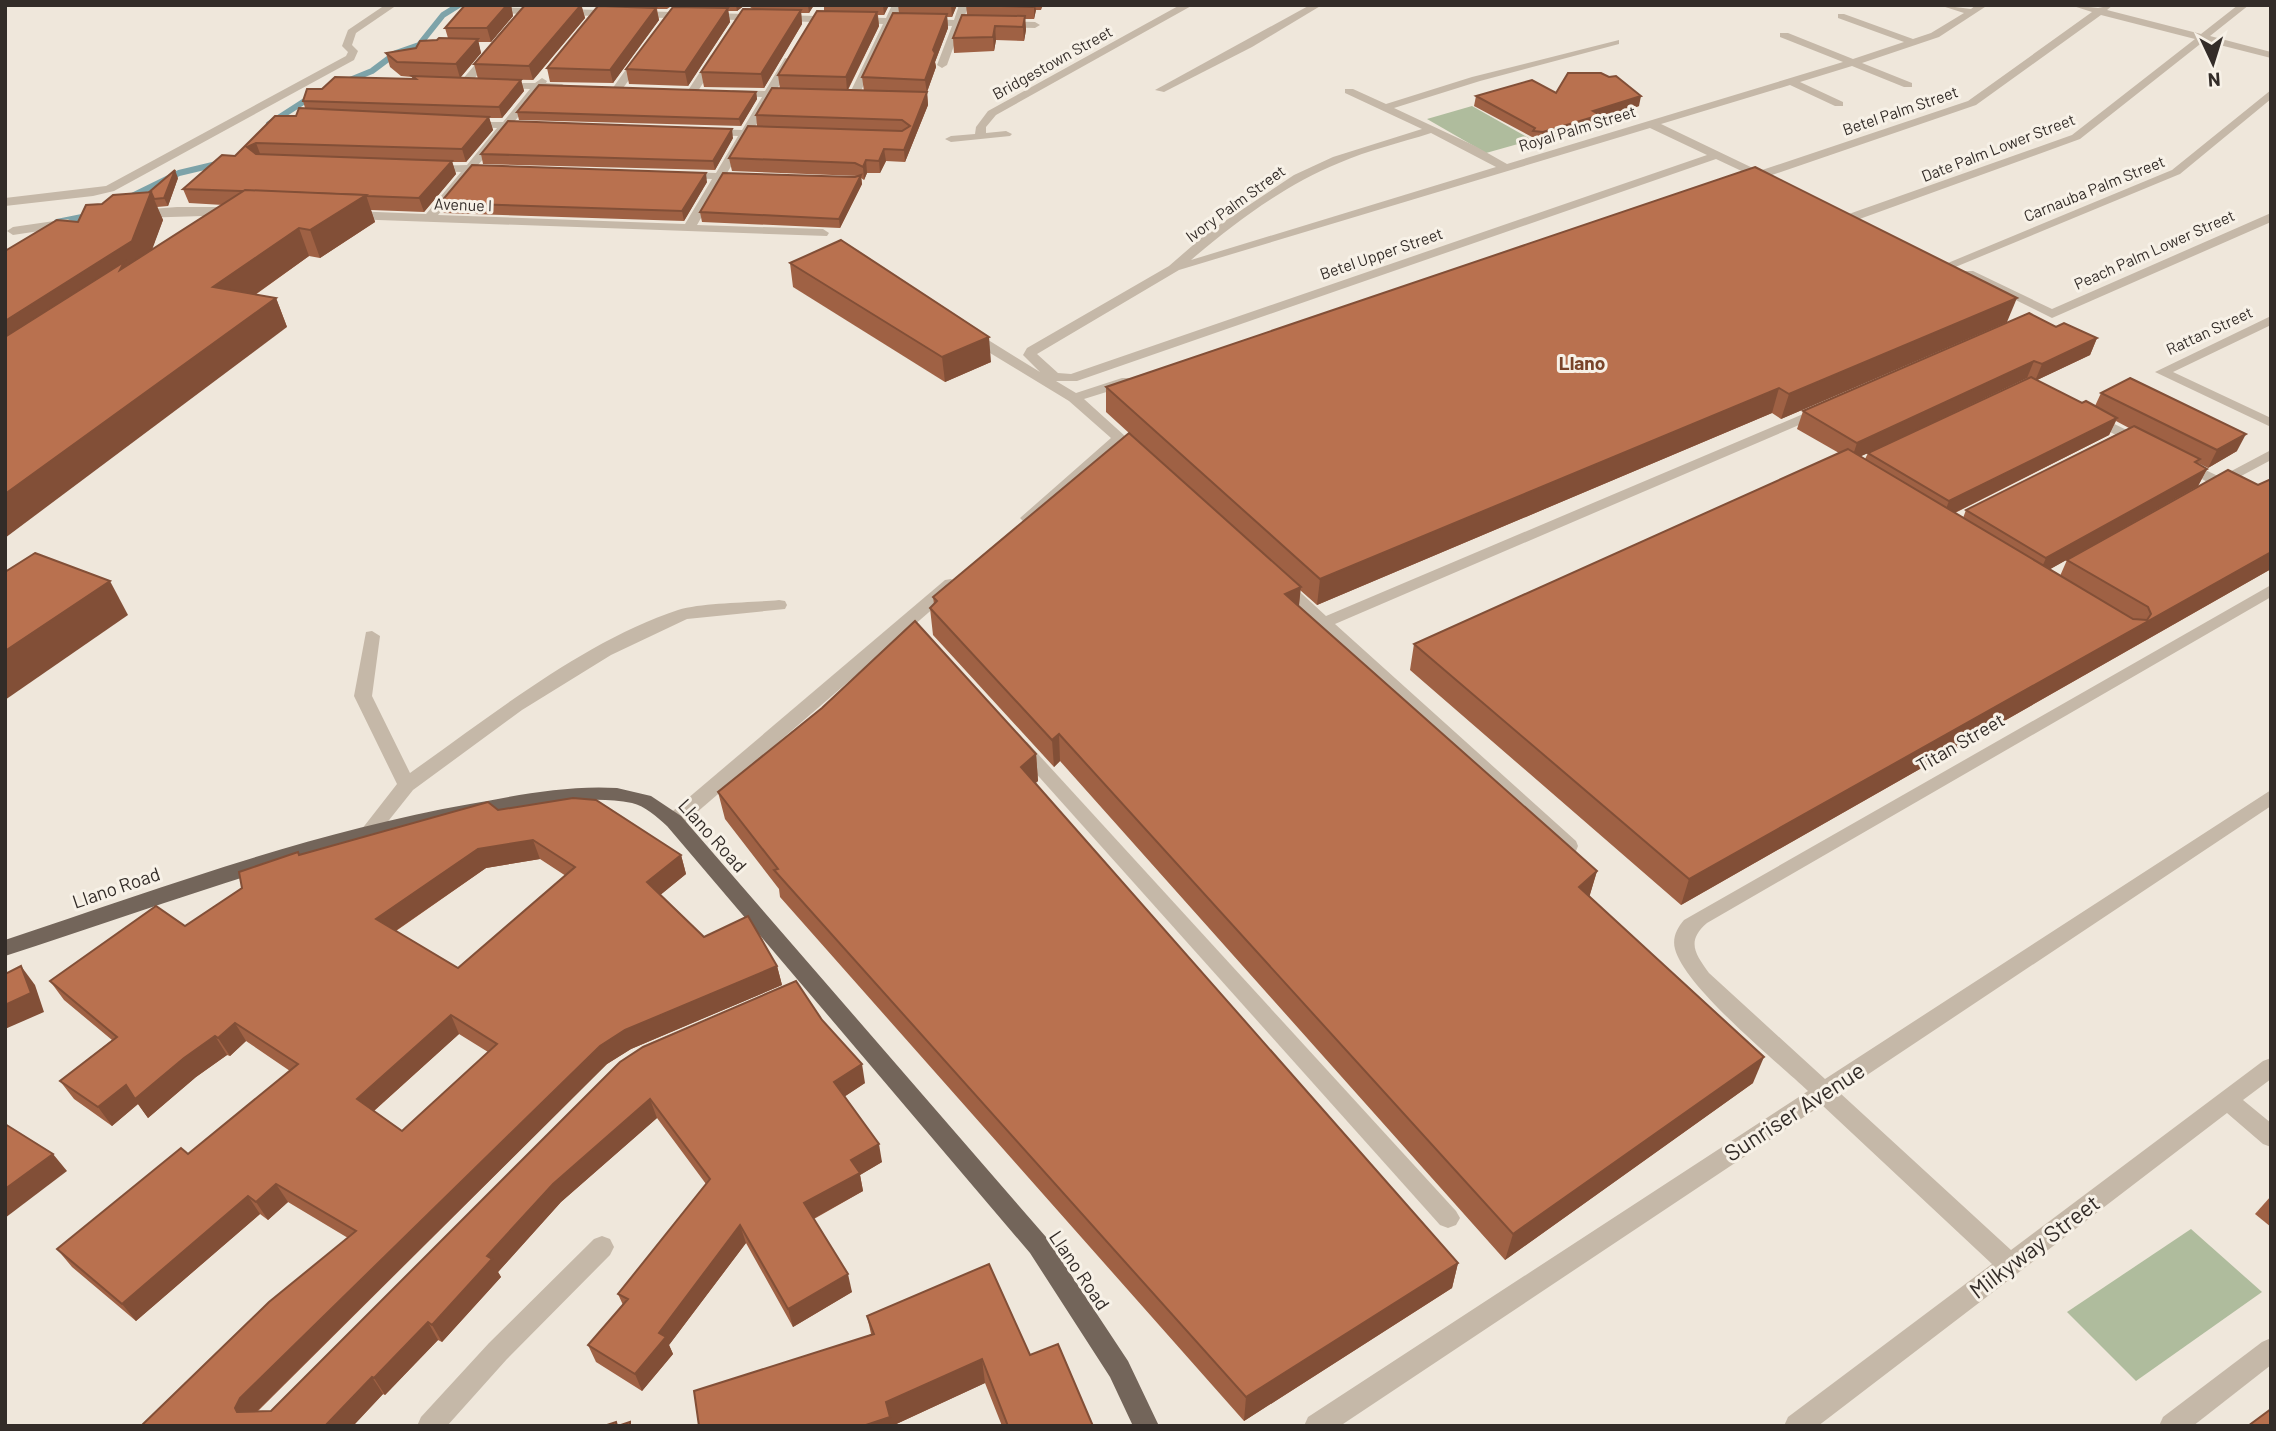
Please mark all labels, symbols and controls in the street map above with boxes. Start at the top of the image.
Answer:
street label: Bridgestown Street [989,21,1115,103]
north arrow [2178,28,2248,98]
text: N [2207,69,2221,92]
street label: Betel Palm Street [1840,81,1960,139]
street label: Royal Palm Street [1516,101,1638,155]
street label: Date Palm Lower Street [1919,109,2077,185]
street label: Carnauba Palm Street [2021,151,2167,225]
street label: Ivory Palm Street [1182,161,1288,245]
street label: Avenue I [434,193,492,215]
street label: Peach Palm Lower Street [2071,205,2237,293]
street label: Betel Upper Street [1317,223,1445,283]
street label: Rattan Street [2163,302,2255,358]
district label: Llano [1559,351,1605,374]
street label: Titan Street [1912,708,2008,776]
street label: Llano Road [674,793,752,877]
street label: Llano Road [69,861,163,913]
street label: Sunriser Avenue [1719,1055,1869,1167]
street label: Milkyway Street [1963,1188,2105,1304]
street label: Llano Road [1045,1226,1115,1314]

